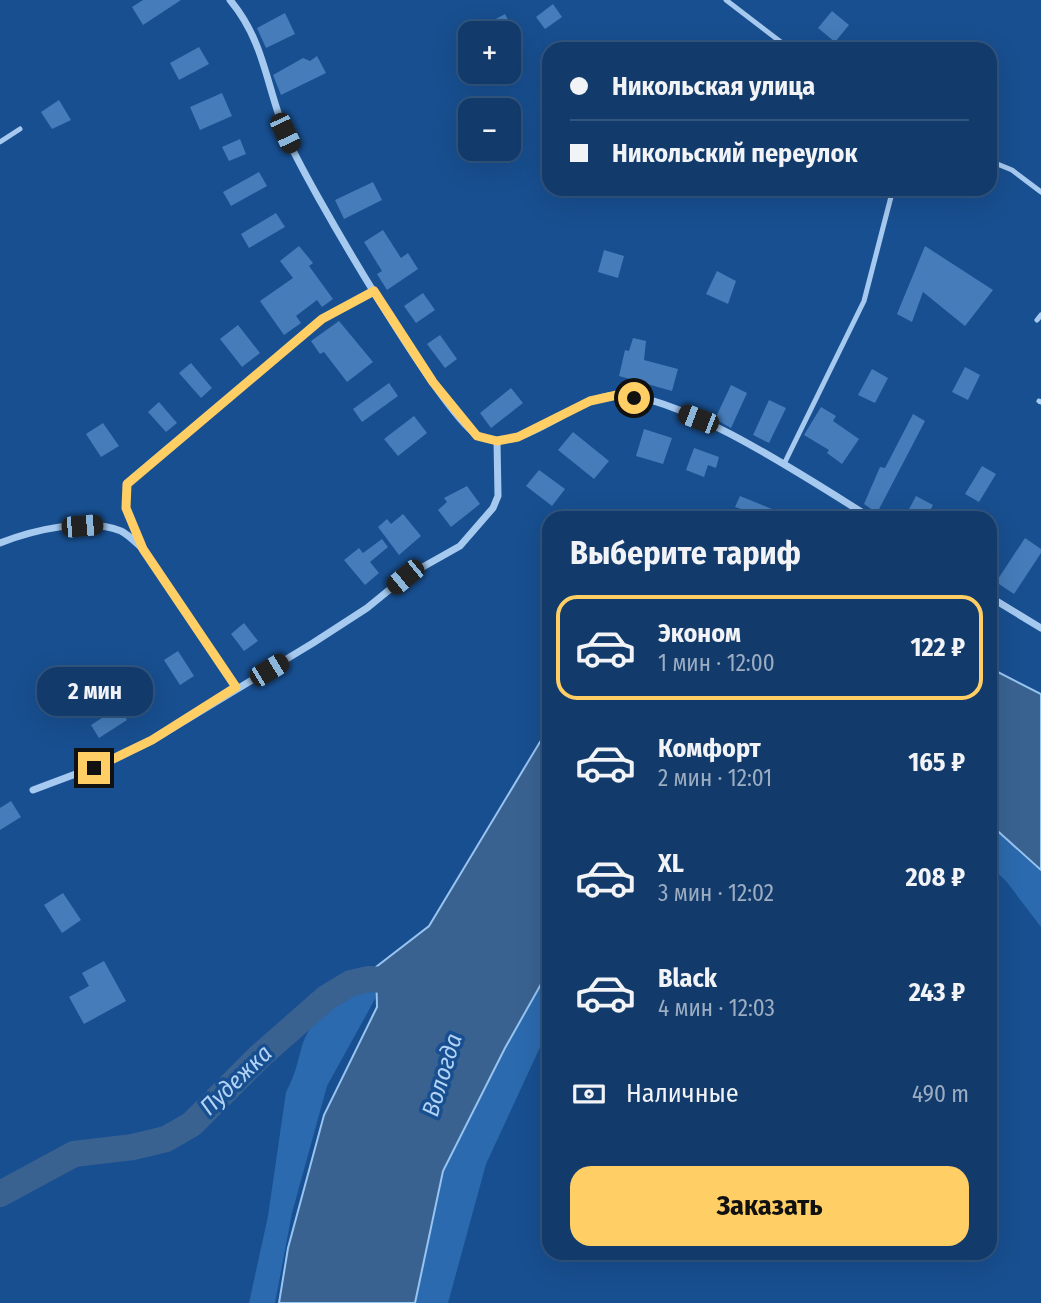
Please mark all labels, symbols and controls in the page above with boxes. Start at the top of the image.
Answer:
map controls [458,21,521,161]
button: + [458,21,521,84]
text: Никольская улица [612,71,815,102]
button: − [458,98,521,161]
car [267,110,304,156]
text: Никольский переулок [612,138,857,169]
route start [618,382,650,414]
car [675,402,722,436]
car [61,514,104,538]
text: Выберите тариф [570,534,801,572]
car [383,556,428,598]
icon: car [574,616,637,679]
text: Эконом [658,618,741,649]
text: 122 ₽ [910,632,965,663]
text: 1 мин · 12:00 [658,649,775,677]
car [246,650,293,690]
callout: 2 мин [36,666,152,716]
text: 2 мин [68,677,122,705]
icon: car [574,731,637,794]
text: Комфорт [658,733,761,764]
text: 165 ₽ [908,747,965,778]
route end [78,752,110,784]
text: 2 мин · 12:01 [658,764,772,792]
icon: car [574,846,637,909]
text: XL [658,848,684,879]
text: 208 ₽ [906,862,965,893]
text: 3 мин · 12:02 [658,879,774,907]
icon: car [574,961,637,1024]
text: Black [658,963,717,994]
text: 243 ₽ [909,977,965,1008]
text: 4 мин · 12:03 [658,994,775,1022]
water label: Вологда [416,1030,468,1120]
water label: Пудежка [194,1039,278,1121]
icon: cash [570,1075,608,1113]
text: Наличные [626,1078,739,1109]
text: 490 m [912,1080,969,1108]
button: Заказать [570,1166,969,1246]

